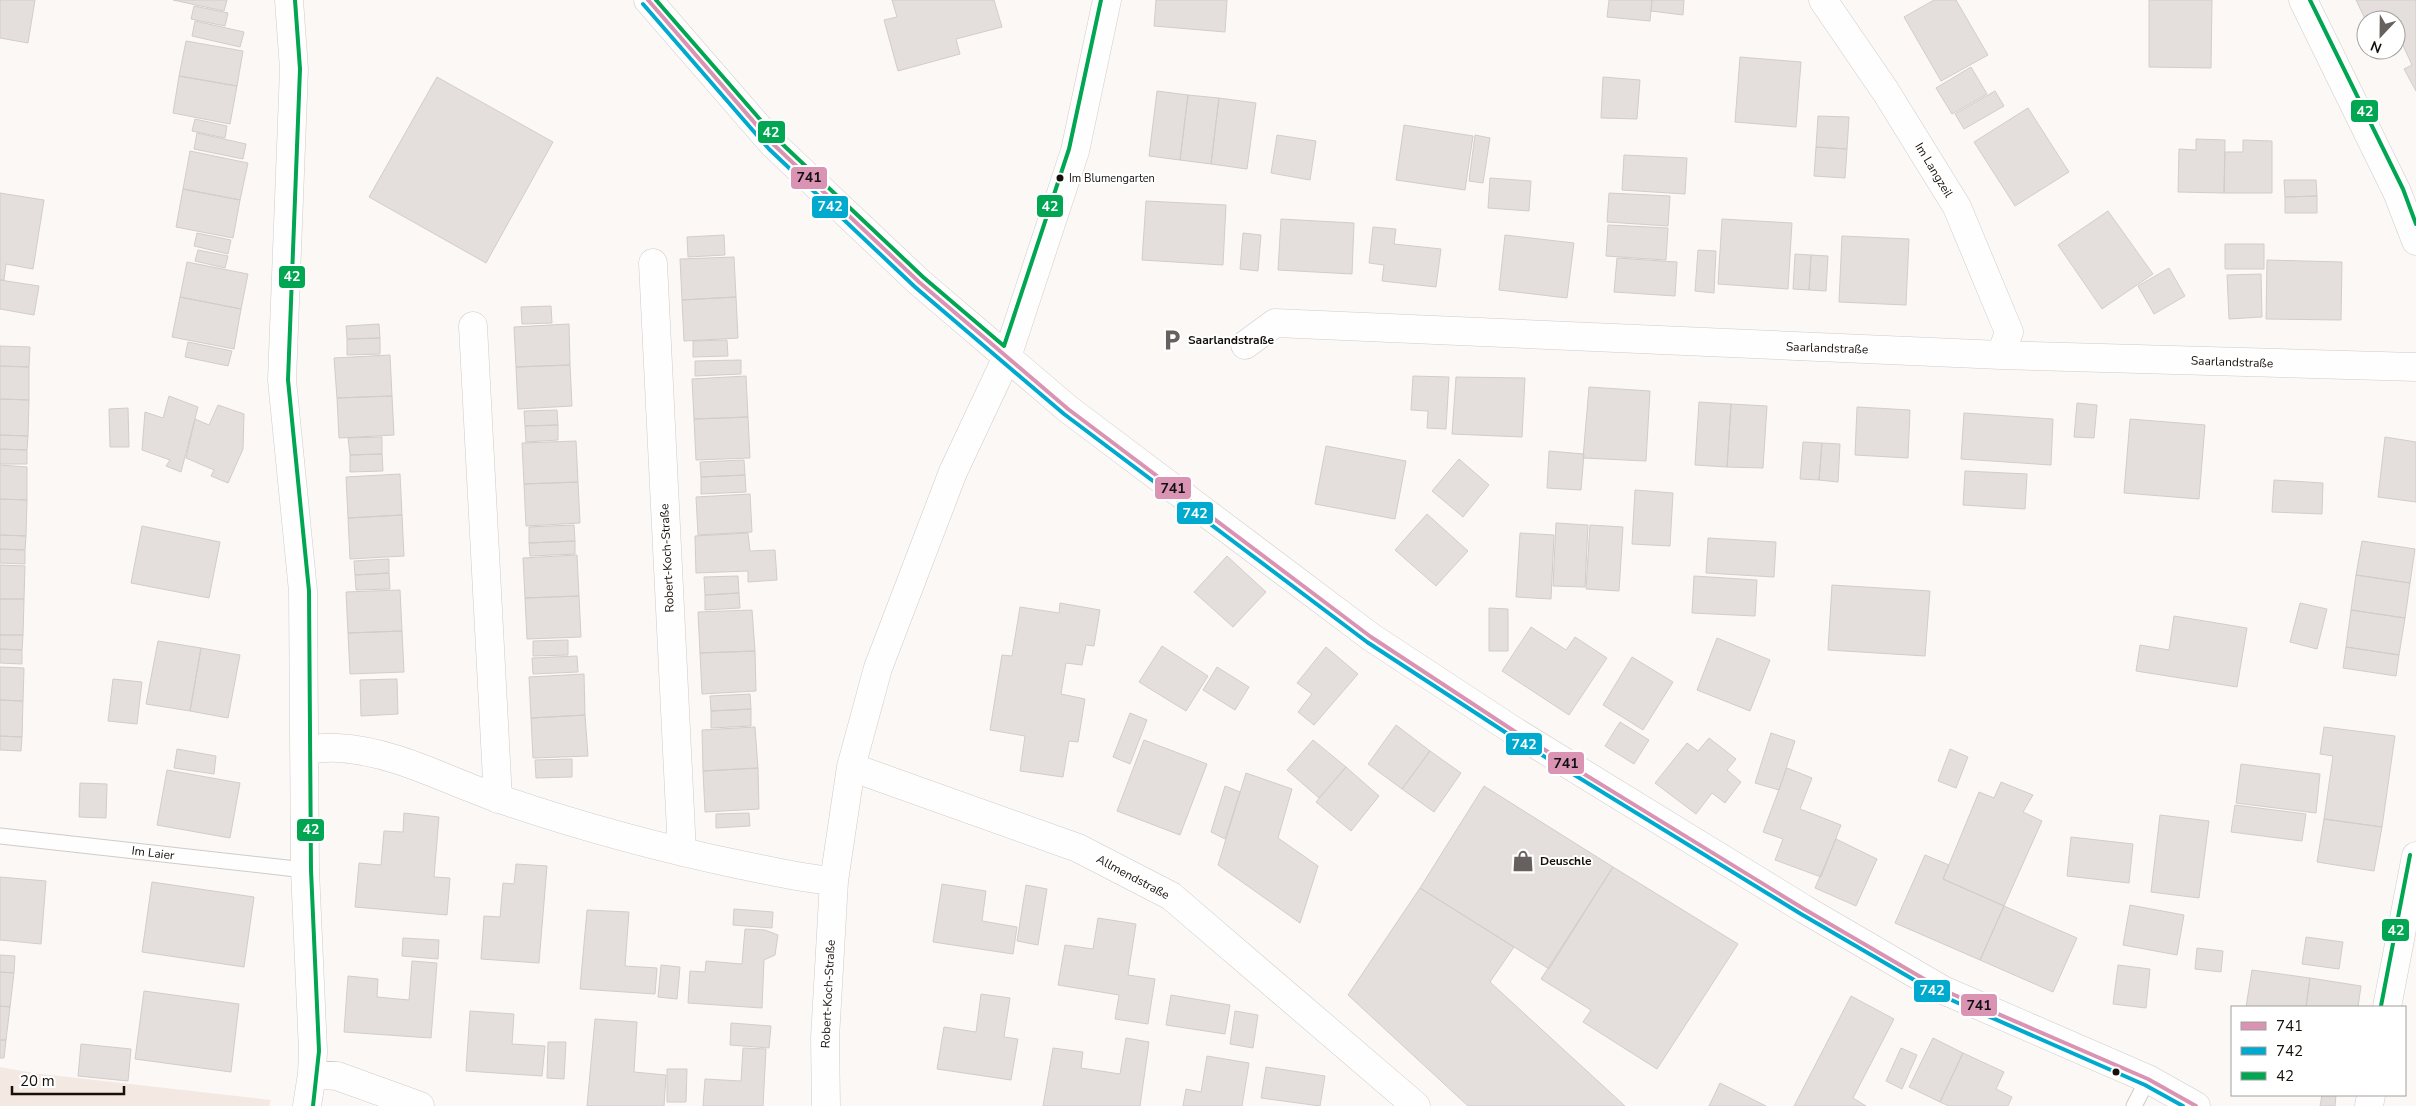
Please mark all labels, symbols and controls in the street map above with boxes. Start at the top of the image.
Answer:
north arrow [2356,10,2406,60]
text: N [2368,36,2385,57]
line badge: 42 [2350,99,2379,123]
text: 42 [2357,102,2373,121]
line badge: 42 [757,120,786,144]
text: 42 [763,123,779,142]
street label: Im Langzeil [1911,140,1957,201]
line badge: 741 [790,166,828,190]
text: 741 [796,168,822,187]
place label: Im Blumengarten [1069,171,1155,186]
marker: Im Blumengarten [1055,173,1065,183]
line badge: 42 [1036,194,1064,218]
line badge: 742 [811,195,849,219]
text: 742 [817,197,843,216]
text: 42 [1042,197,1058,216]
line badge: 42 [278,265,306,289]
text: 42 [284,267,300,286]
parking icon: Saarlandstraße [1159,327,1185,353]
place label: Saarlandstraße [1188,332,1274,348]
street label: Saarlandstraße [1786,339,1868,357]
street label: Saarlandstraße [2191,353,2273,371]
line badge: 741 [1154,476,1192,500]
text: 741 [1160,479,1186,498]
line badge: 742 [1176,501,1214,525]
street label: Robert-Koch-Straße [656,503,678,613]
text: 742 [1182,504,1208,523]
line badge: 742 [1505,732,1543,756]
text: 742 [1511,735,1537,754]
line badge: 741 [1547,751,1585,775]
text: 741 [1553,754,1579,773]
line badge: 42 [296,818,325,842]
text: 42 [303,820,319,839]
street label: Im Laier [131,842,176,864]
shop icon: Deuschle [1510,848,1536,874]
street label: Allmendstraße [1094,851,1172,903]
place label: Deuschle [1540,853,1592,869]
line badge: 42 [2381,918,2410,942]
text: 42 [2388,921,2404,940]
street label: Robert-Koch-Straße [817,939,839,1049]
line badge: 742 [1913,979,1951,1003]
text: 742 [1919,981,1945,1000]
line badge: 741 [1960,993,1998,1017]
text: 741 [1966,996,1992,1015]
legend [2231,1006,2406,1096]
text: 741 [2276,1016,2303,1036]
text: 742 [2276,1041,2303,1061]
scale bar [12,1064,125,1096]
text: 42 [2276,1066,2294,1086]
unlabelled marker [2111,1067,2121,1077]
text: 20 m [20,1071,55,1091]

